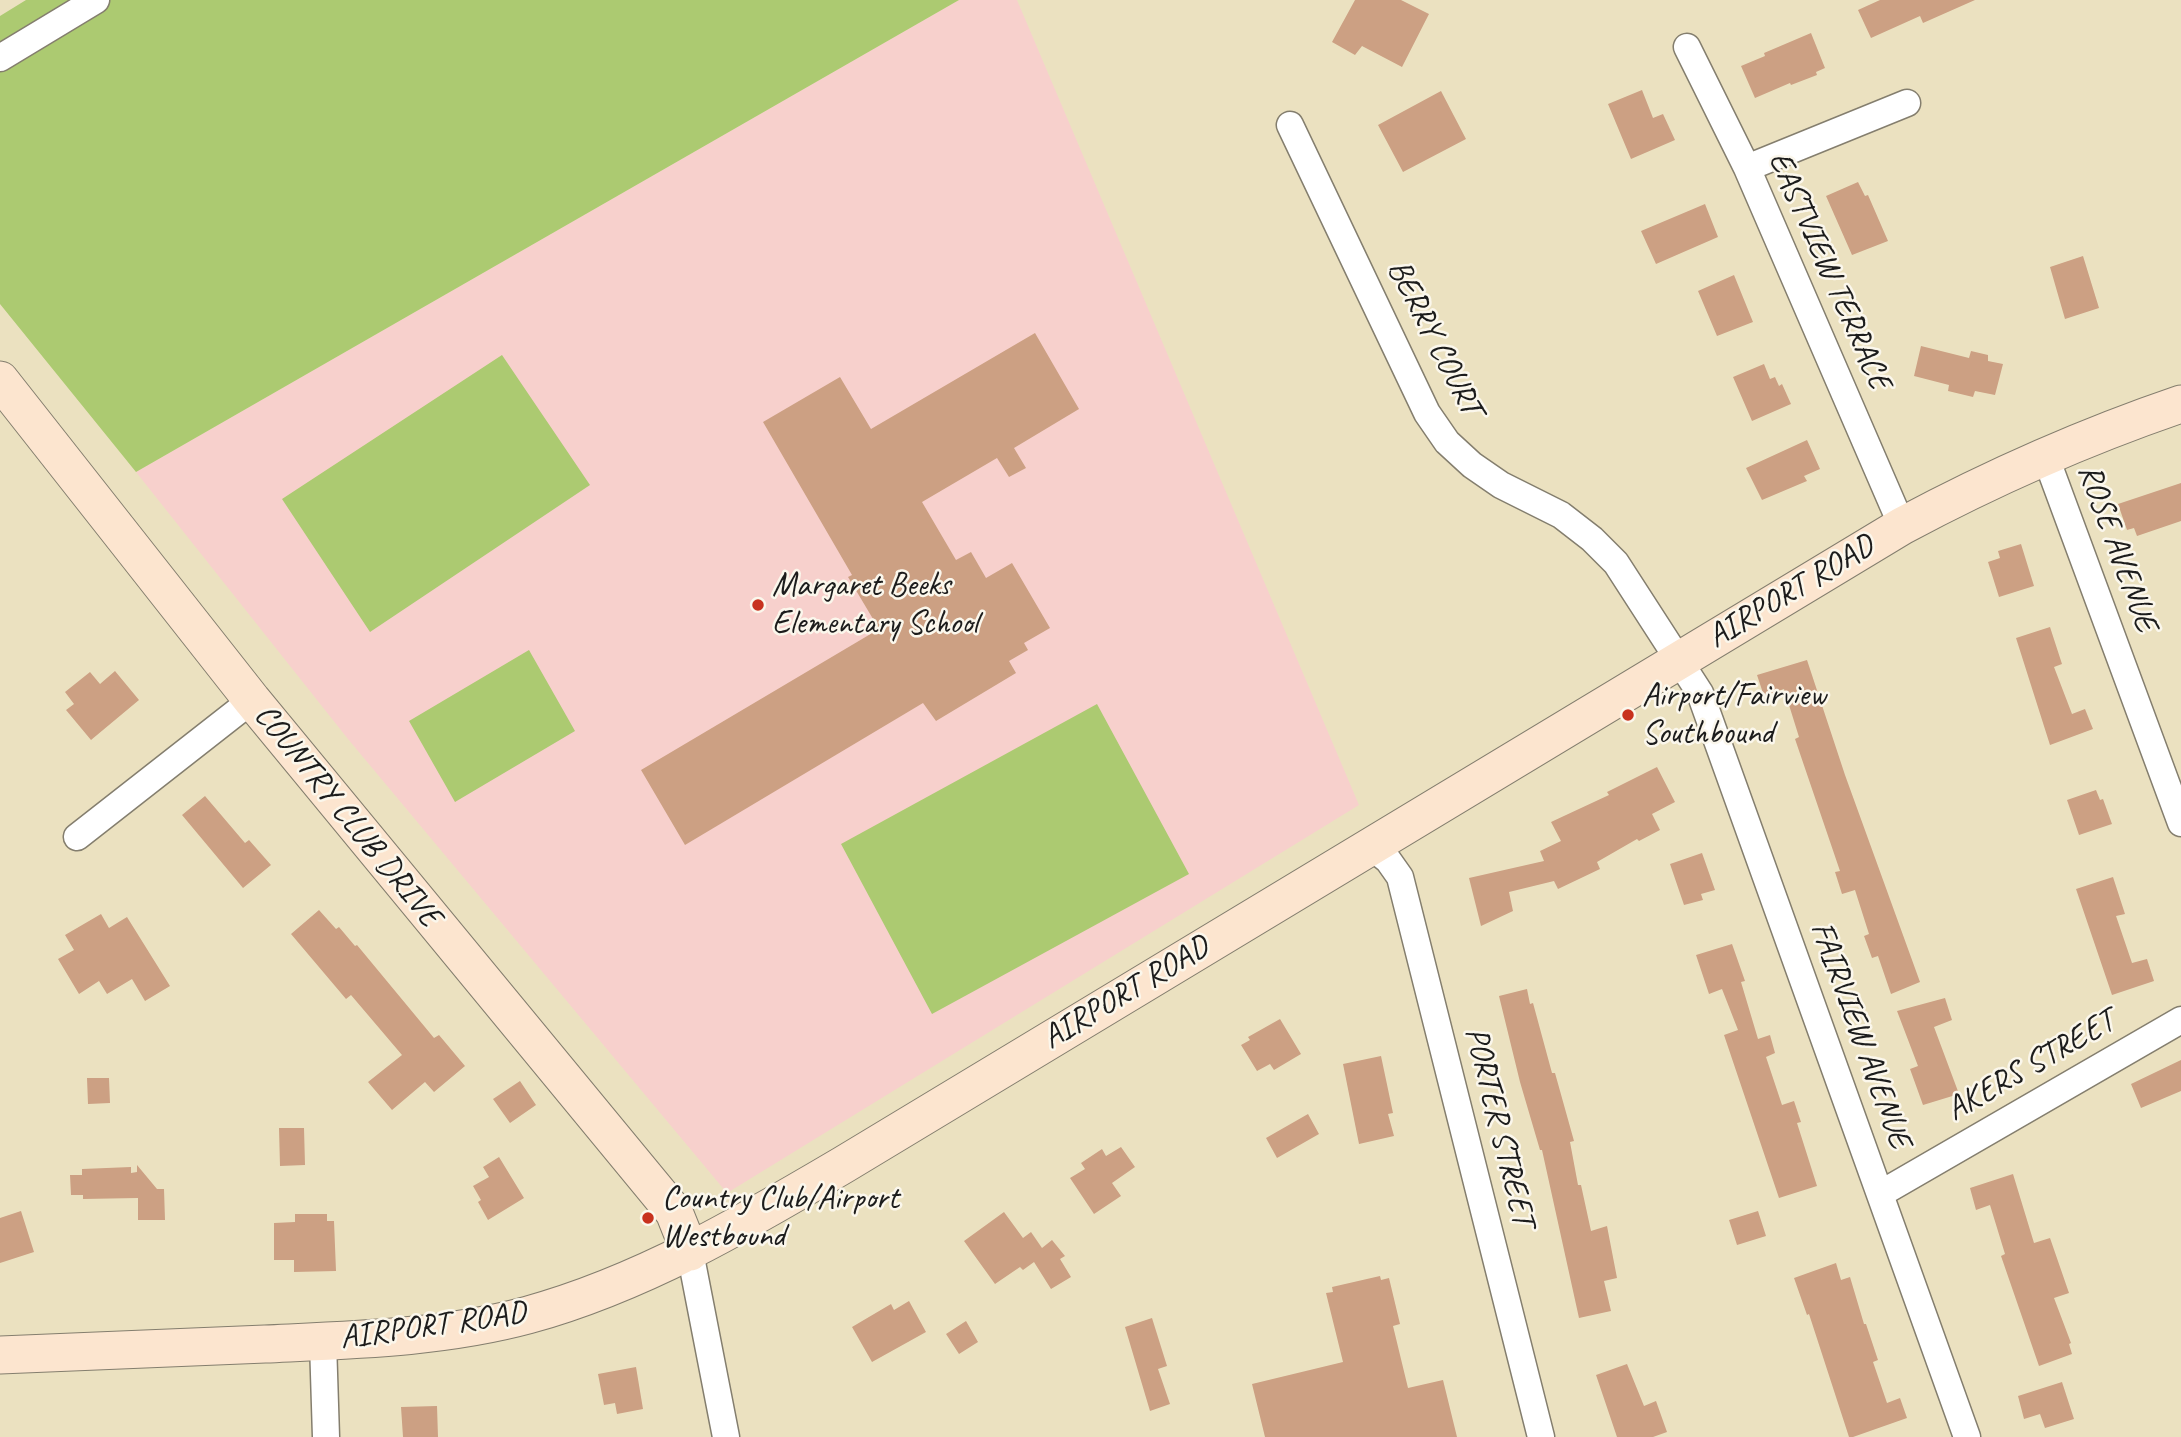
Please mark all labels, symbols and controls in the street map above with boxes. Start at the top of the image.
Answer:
street label: EASTVIEW TERRACE [1759,146,1899,396]
street label: BERRY COURT [1378,253,1490,423]
street label: ROSE AVENUE [2069,459,2165,637]
street label: AIRPORT ROAD [1700,527,1882,657]
place label: Margaret Beeks Elementary School [772,566,978,644]
marker: Margaret Beeks Elementary School [750,597,766,613]
place label: Airport/Fairview Southbound [1642,676,1826,754]
street label: COUNTRY CLUB DRIVE [245,697,449,935]
marker: Airport/Fairview Southbound [1620,707,1636,723]
street label: FAIRVIEW AVENUE [1801,917,1919,1153]
street label: AIRPORT ROAD [1035,928,1217,1058]
street label: AKERS STREET [1940,1002,2122,1130]
street label: PORTER STREET [1455,1023,1543,1231]
place label: Country Club/Airport Westbound [662,1179,899,1257]
marker: Country Club/Airport Westbound [640,1210,656,1226]
street label: AIRPORT ROAD [337,1293,529,1359]

